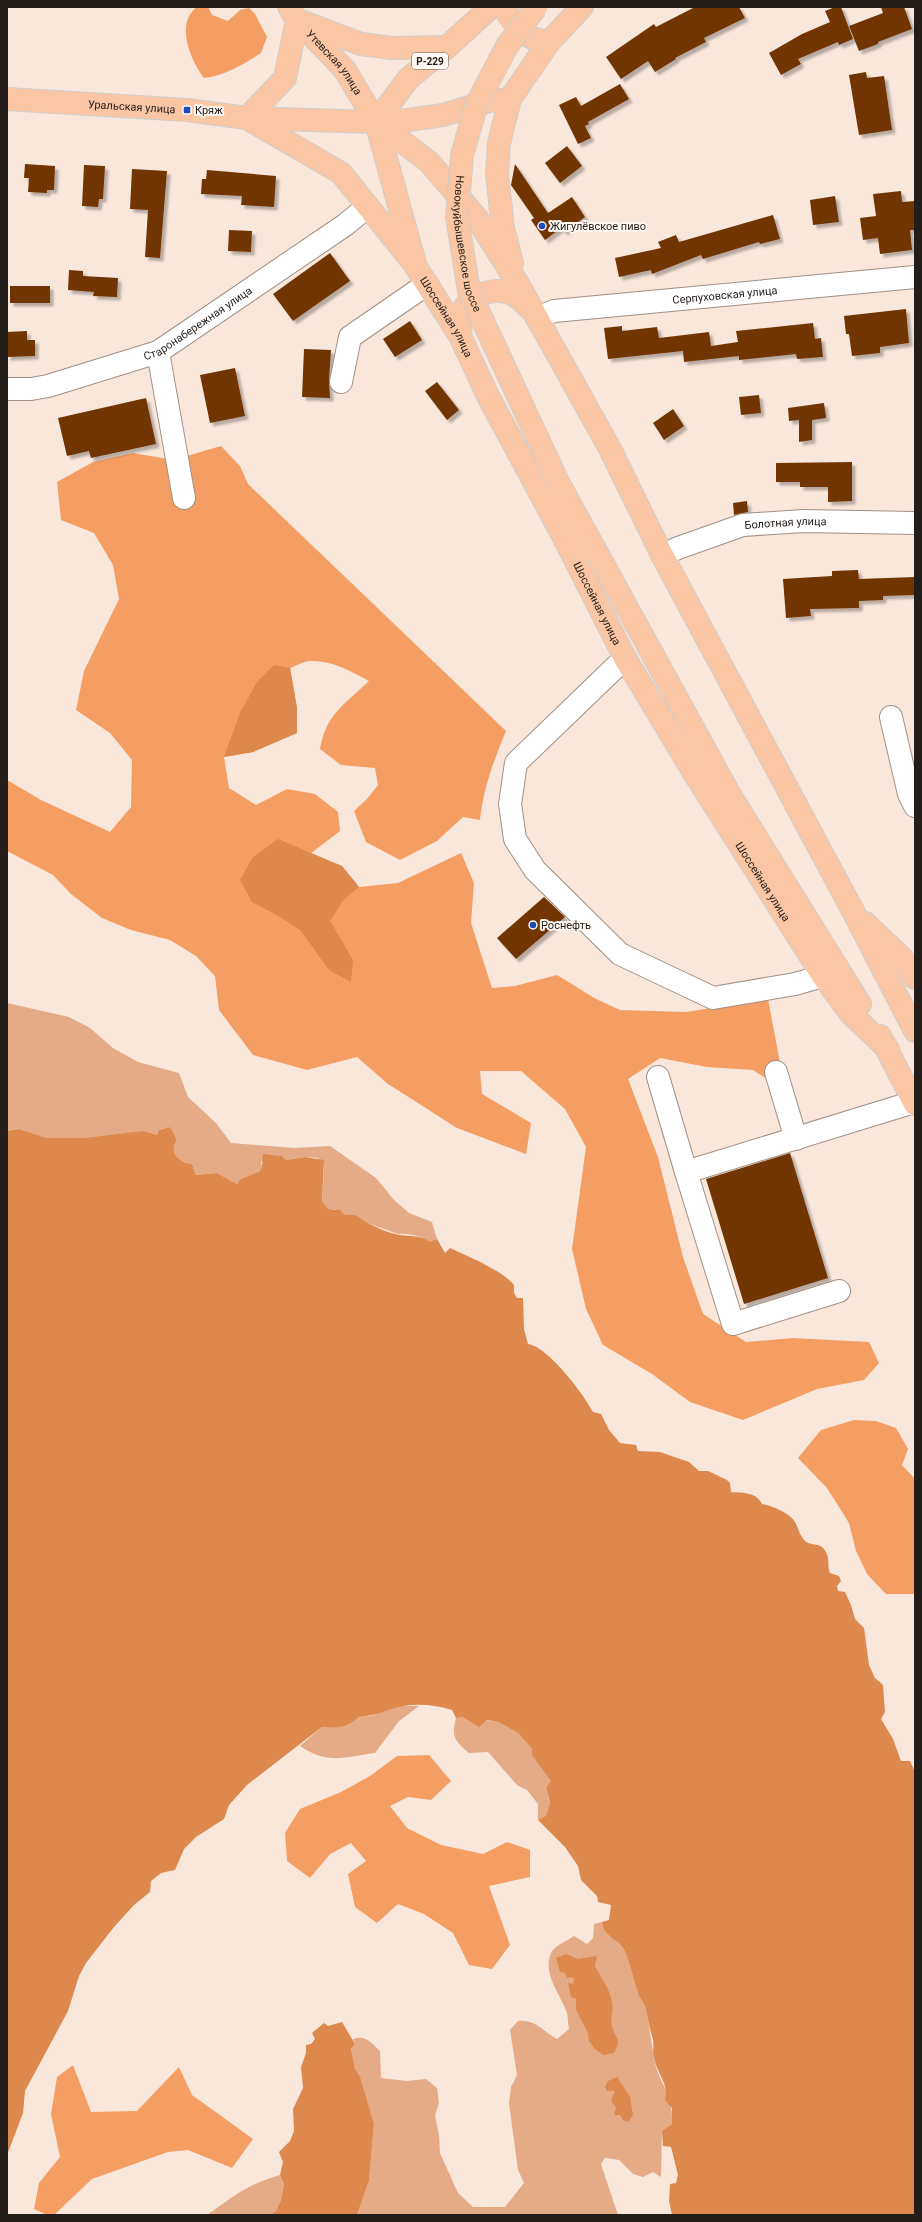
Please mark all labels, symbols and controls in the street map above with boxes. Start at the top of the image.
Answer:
street label: Утевская улица [304,27,365,97]
road number: Р-229 [412,53,448,69]
street label: Уральская улица [88,97,176,116]
place label: Кряж [195,104,223,117]
marker: Кряж [182,105,192,115]
street label: Новокуйбышевское шоссе [450,175,484,314]
place label: Жигулёвское пиво [550,220,646,233]
marker: Жигулёвское пиво [537,221,547,231]
street label: Шоссейная улица [417,274,475,359]
street label: Серпуховская улица [672,283,778,306]
street label: Старонабережная улица [142,284,254,363]
street label: Болотная улица [744,514,827,531]
street label: Шоссейная улица [571,560,624,647]
street label: Шоссейная улица [733,839,793,924]
place label: Роснефть [541,919,591,932]
marker: Роснефть [528,920,538,930]

